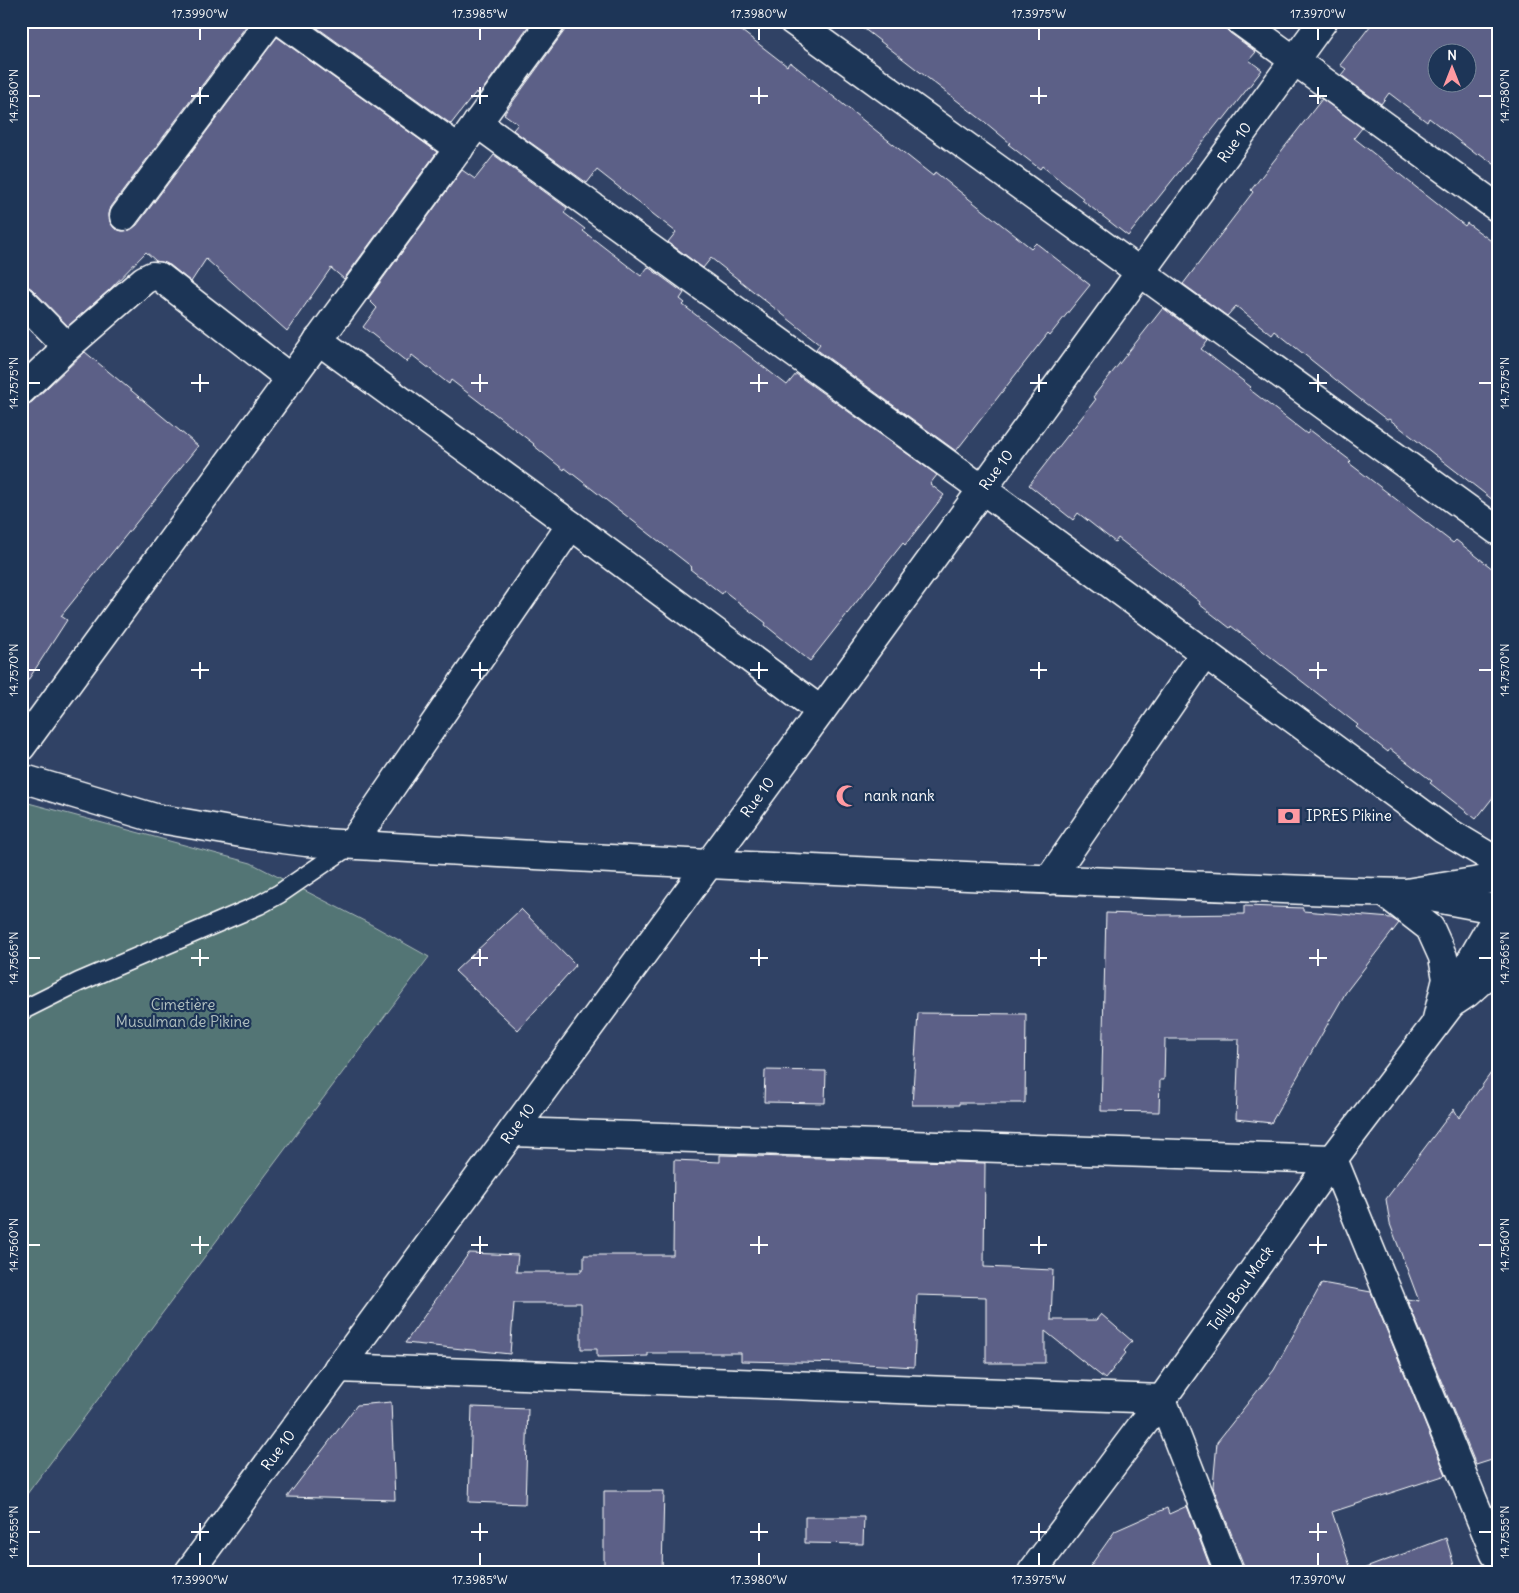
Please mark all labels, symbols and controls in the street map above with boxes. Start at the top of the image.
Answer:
text: 17.3990°W [172,6,228,21]
text: 17.3985°W [452,6,508,21]
text: 17.3980°W [731,6,787,21]
text: 17.3975°W [1012,6,1066,21]
text: 17.3970°W [1290,6,1346,21]
north arrow [1426,42,1476,92]
text: N [1447,46,1457,64]
text: 14.7580°N [6,69,21,123]
text: 14.7580°N [1497,69,1512,123]
street label: Rue 10 [1213,118,1255,166]
text: 14.7575°N [6,357,21,409]
text: 14.7575°N [1497,357,1512,409]
street label: Rue 10 [975,446,1017,494]
text: 14.7570°N [6,643,21,697]
text: 14.7570°N [1497,643,1512,697]
street label: Rue 10 [736,773,778,821]
mosque icon: nank nank [834,783,860,809]
place label: nank nank [864,786,935,805]
bank icon: IPRES Pikine [1276,803,1302,829]
place label: IPRES Pikine [1306,806,1392,825]
text: 14.7565°N [6,931,21,985]
text: 14.7565°N [1497,931,1512,985]
park label: Cimetière Musulman de Pikine [116,995,250,1031]
street label: Rue 10 [496,1099,539,1148]
text: 14.7560°N [6,1218,21,1272]
text: 14.7560°N [1497,1218,1512,1272]
street label: Tally Bou Mack [1203,1241,1277,1335]
street label: Rue 10 [257,1426,299,1474]
text: 14.7555°N [6,1505,21,1559]
text: 14.7555°N [1497,1505,1512,1559]
text: 17.3990°W [172,1572,228,1587]
text: 17.3985°W [452,1572,508,1587]
text: 17.3980°W [731,1572,787,1587]
text: 17.3975°W [1012,1572,1066,1587]
text: 17.3970°W [1290,1572,1346,1587]

